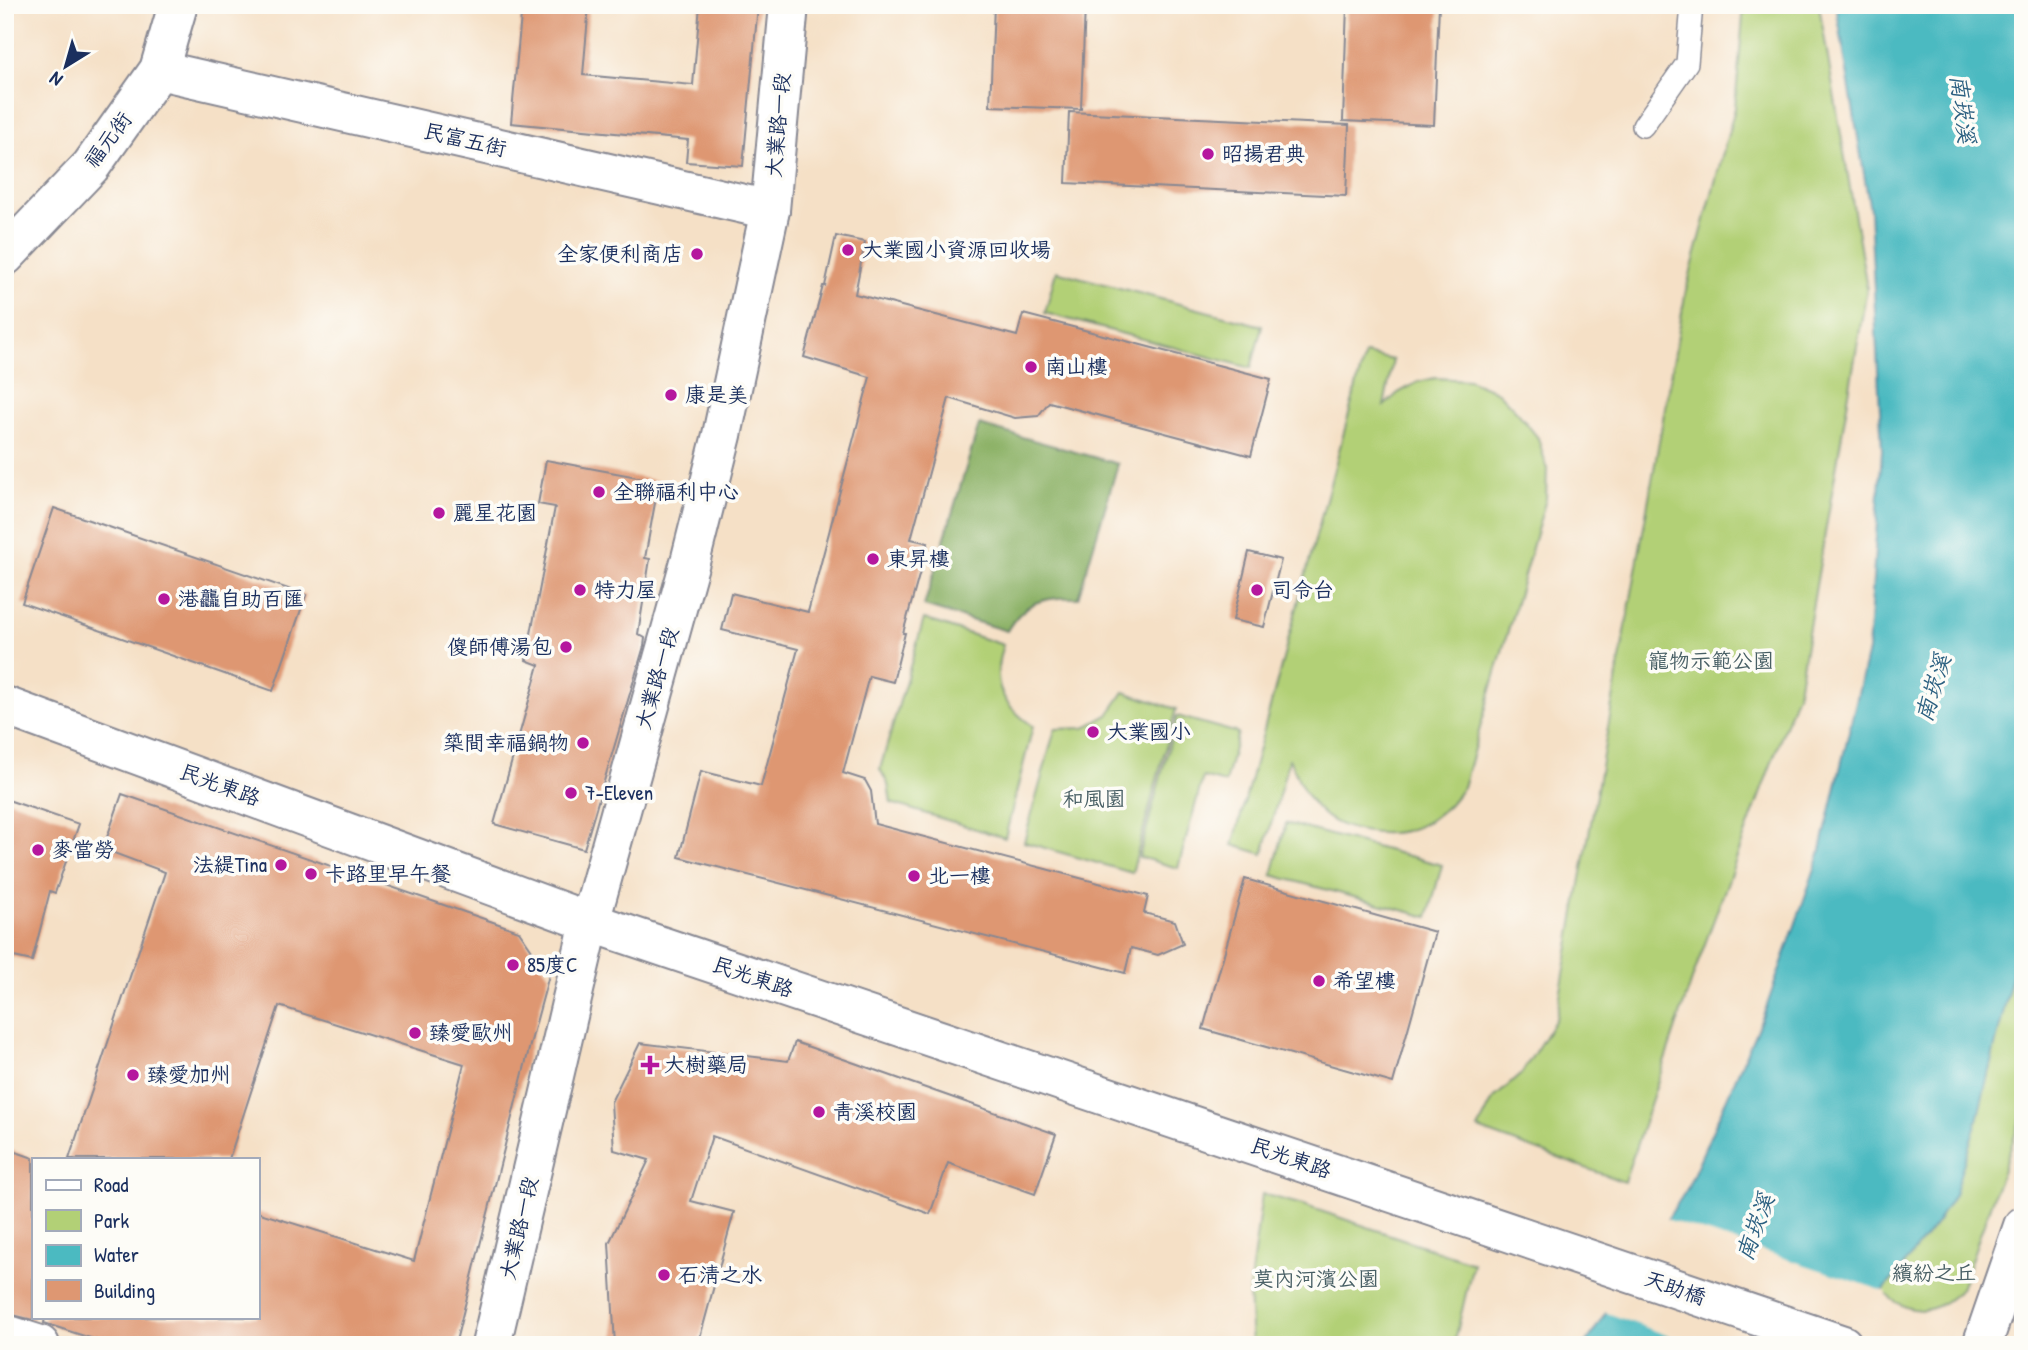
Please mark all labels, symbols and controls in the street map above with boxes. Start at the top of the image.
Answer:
north arrow [32,32,102,102]
text: N [44,66,68,93]
street label: 大業路一段 [758,71,797,179]
water label: 南崁溪 [1944,73,1983,147]
street label: 福元街 [77,106,138,174]
street label: 民富五街 [421,116,509,163]
place label: 昭揚君典 [1222,139,1306,168]
marker: 昭揚君典 [1200,146,1216,162]
place label: 大業國小資源回收場 [862,235,1051,264]
place label: 全家便利商店 [557,239,683,268]
marker: 大業國小資源回收場 [840,242,856,258]
marker: 全家便利商店 [689,246,705,262]
place label: 南山樓 [1045,352,1108,381]
marker: 南山樓 [1023,359,1039,375]
place label: 康是美 [685,380,748,409]
marker: 康是美 [663,387,679,403]
place label: 全聯福利中心 [613,477,739,506]
marker: 全聯福利中心 [591,484,607,500]
place label: 麗星花園 [453,498,537,527]
marker: 麗星花園 [431,505,447,521]
place label: 東昇樓 [887,544,950,573]
marker: 東昇樓 [865,551,881,567]
place label: 特力屋 [594,575,657,604]
place label: 司令台 [1271,575,1334,604]
marker: 特力屋 [572,582,588,598]
marker: 司令台 [1249,582,1265,598]
place label: 港龘自助百匯 [178,584,304,613]
marker: 港龘自助百匯 [156,591,172,607]
street label: 大業路一段 [628,623,685,732]
place label: 傻師傅湯包 [447,632,552,661]
marker: 傻師傅湯包 [558,639,574,655]
park label: 寵物示範公園 [1648,646,1774,675]
water label: 南崁溪 [1908,648,1958,725]
place label: 大業國小 [1107,717,1191,746]
marker: 大業國小 [1085,724,1101,740]
place label: 築間幸福鍋物 [443,728,569,757]
marker: 築間幸福鍋物 [575,735,591,751]
street label: 民光東路 [176,757,265,813]
place label: 7-Eleven [585,778,653,807]
park label: 和風園 [1063,784,1126,813]
marker: 7-Eleven [563,785,579,801]
place label: 麥當勞 [52,835,115,864]
marker: 麥當勞 [30,842,46,858]
place label: 法緹Tina [193,850,267,879]
marker: 法緹Tina [273,857,289,873]
place label: 卡路里早午餐 [325,859,451,888]
place label: 北一樓 [928,861,991,890]
marker: 卡路里早午餐 [303,866,319,882]
marker: 北一樓 [906,868,922,884]
street label: 民光東路 [709,949,798,1004]
place label: 85度C [527,950,577,979]
marker: 85度C [505,957,521,973]
place label: 希望樓 [1333,966,1396,995]
marker: 希望樓 [1311,973,1327,989]
place label: 臻愛歐州 [429,1018,513,1047]
marker: 臻愛歐州 [407,1025,423,1041]
place label: 大樹藥局 [664,1050,748,1079]
marker: 大樹藥局 [642,1057,658,1073]
place label: 臻愛加州 [147,1060,231,1089]
marker: 臻愛加州 [125,1067,141,1083]
place label: 青溪校園 [833,1097,917,1126]
marker: 青溪校園 [811,1104,827,1120]
street label: 民光東路 [1247,1130,1336,1185]
legend [32,1158,259,1318]
text: Road [94,1170,128,1199]
street label: 大業路一段 [493,1173,544,1282]
water label: 南崁溪 [1728,1187,1782,1265]
text: Park [94,1206,129,1235]
text: Water [94,1240,139,1269]
park label: 繽紛之丘 [1892,1258,1976,1287]
place label: 石清之水 [678,1260,762,1289]
park label: 莫內河濱公園 [1253,1264,1379,1293]
street label: 天助橋 [1641,1264,1710,1311]
marker: 石清之水 [656,1267,672,1283]
text: Building [94,1276,155,1305]

